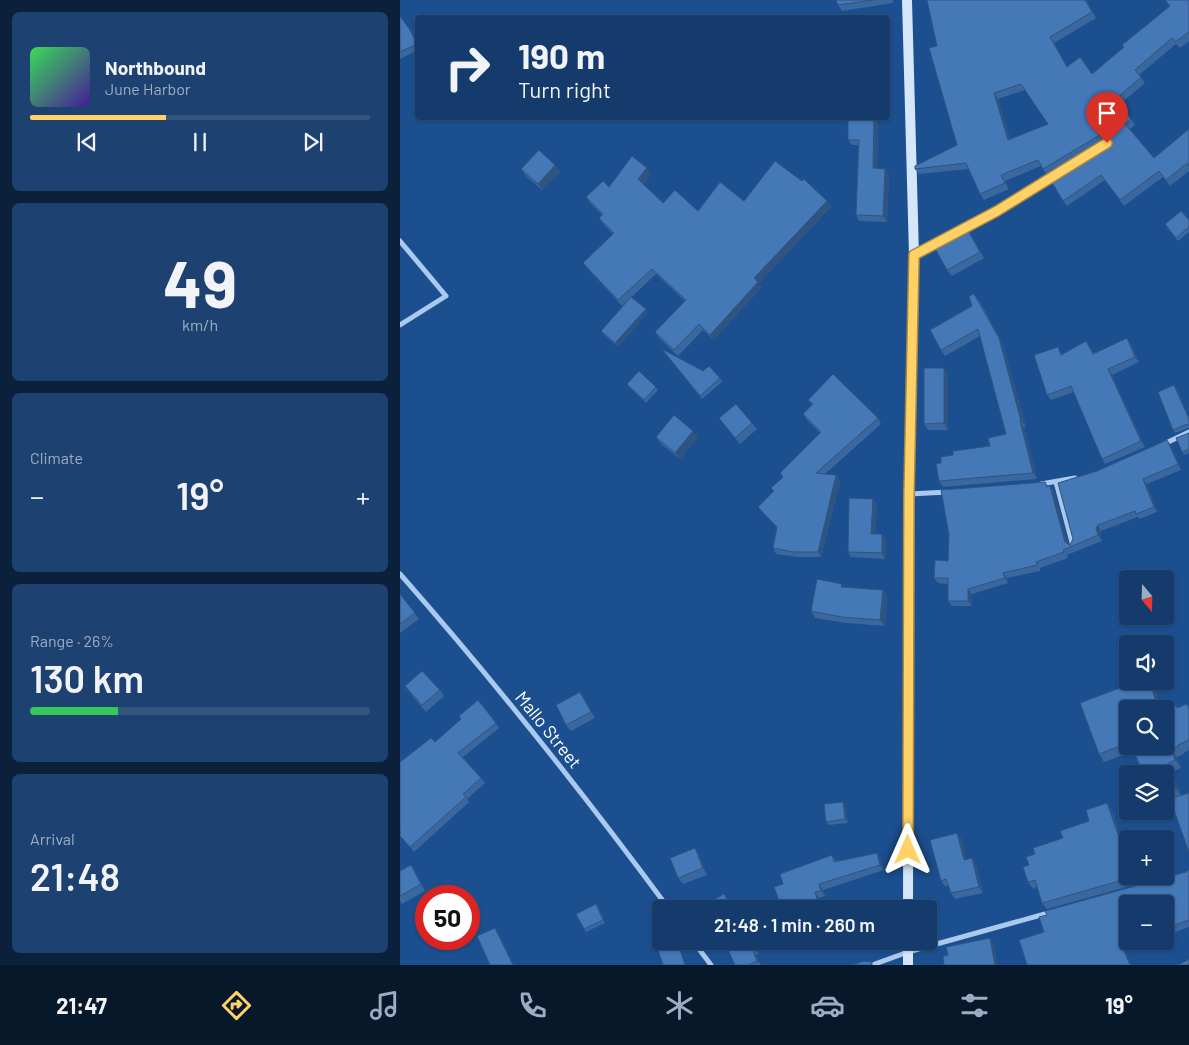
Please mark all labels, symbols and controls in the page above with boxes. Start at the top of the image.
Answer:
text: 190 m [518,34,605,76]
icon: right [435,35,500,100]
text: Northbound [105,56,206,79]
text: Turn right [518,76,611,102]
text: June Harbor [105,79,191,98]
pin [1086,92,1128,143]
icon: arrive [1093,99,1121,127]
icon: previous [73,128,101,156]
icon: pause [186,128,214,156]
icon: next [299,128,327,156]
text: 49 [163,243,237,321]
text: km/h [182,315,218,334]
text: Climate [30,448,83,467]
text: 19° [176,472,224,518]
text: − [30,479,44,513]
text: + [356,479,370,513]
north arrow [1119,570,1174,625]
map controls [1119,570,1174,950]
text: Range · 26% [30,631,114,650]
button: sound [1119,635,1174,690]
text: 130 km [30,655,144,701]
street label: Mallo Street [511,686,587,772]
button: search [1119,700,1174,755]
button: layers [1119,765,1174,820]
position arrow [881,823,933,875]
text: Arrival [30,829,75,848]
button: + [1119,830,1174,885]
text: 21:48 [30,853,120,899]
speed limit sign: 50 [415,885,480,950]
button: − [1119,895,1174,950]
text: 21:48 · 1 min · 260 m [714,913,875,936]
icon: directions [219,988,254,1023]
icon: music [367,988,402,1023]
icon: phone [515,988,550,1023]
icon: climate [662,988,697,1023]
icon: car [810,988,845,1023]
icon: filters [957,988,992,1023]
text: 21:47 [56,992,107,1018]
text: 19° [1105,992,1133,1018]

